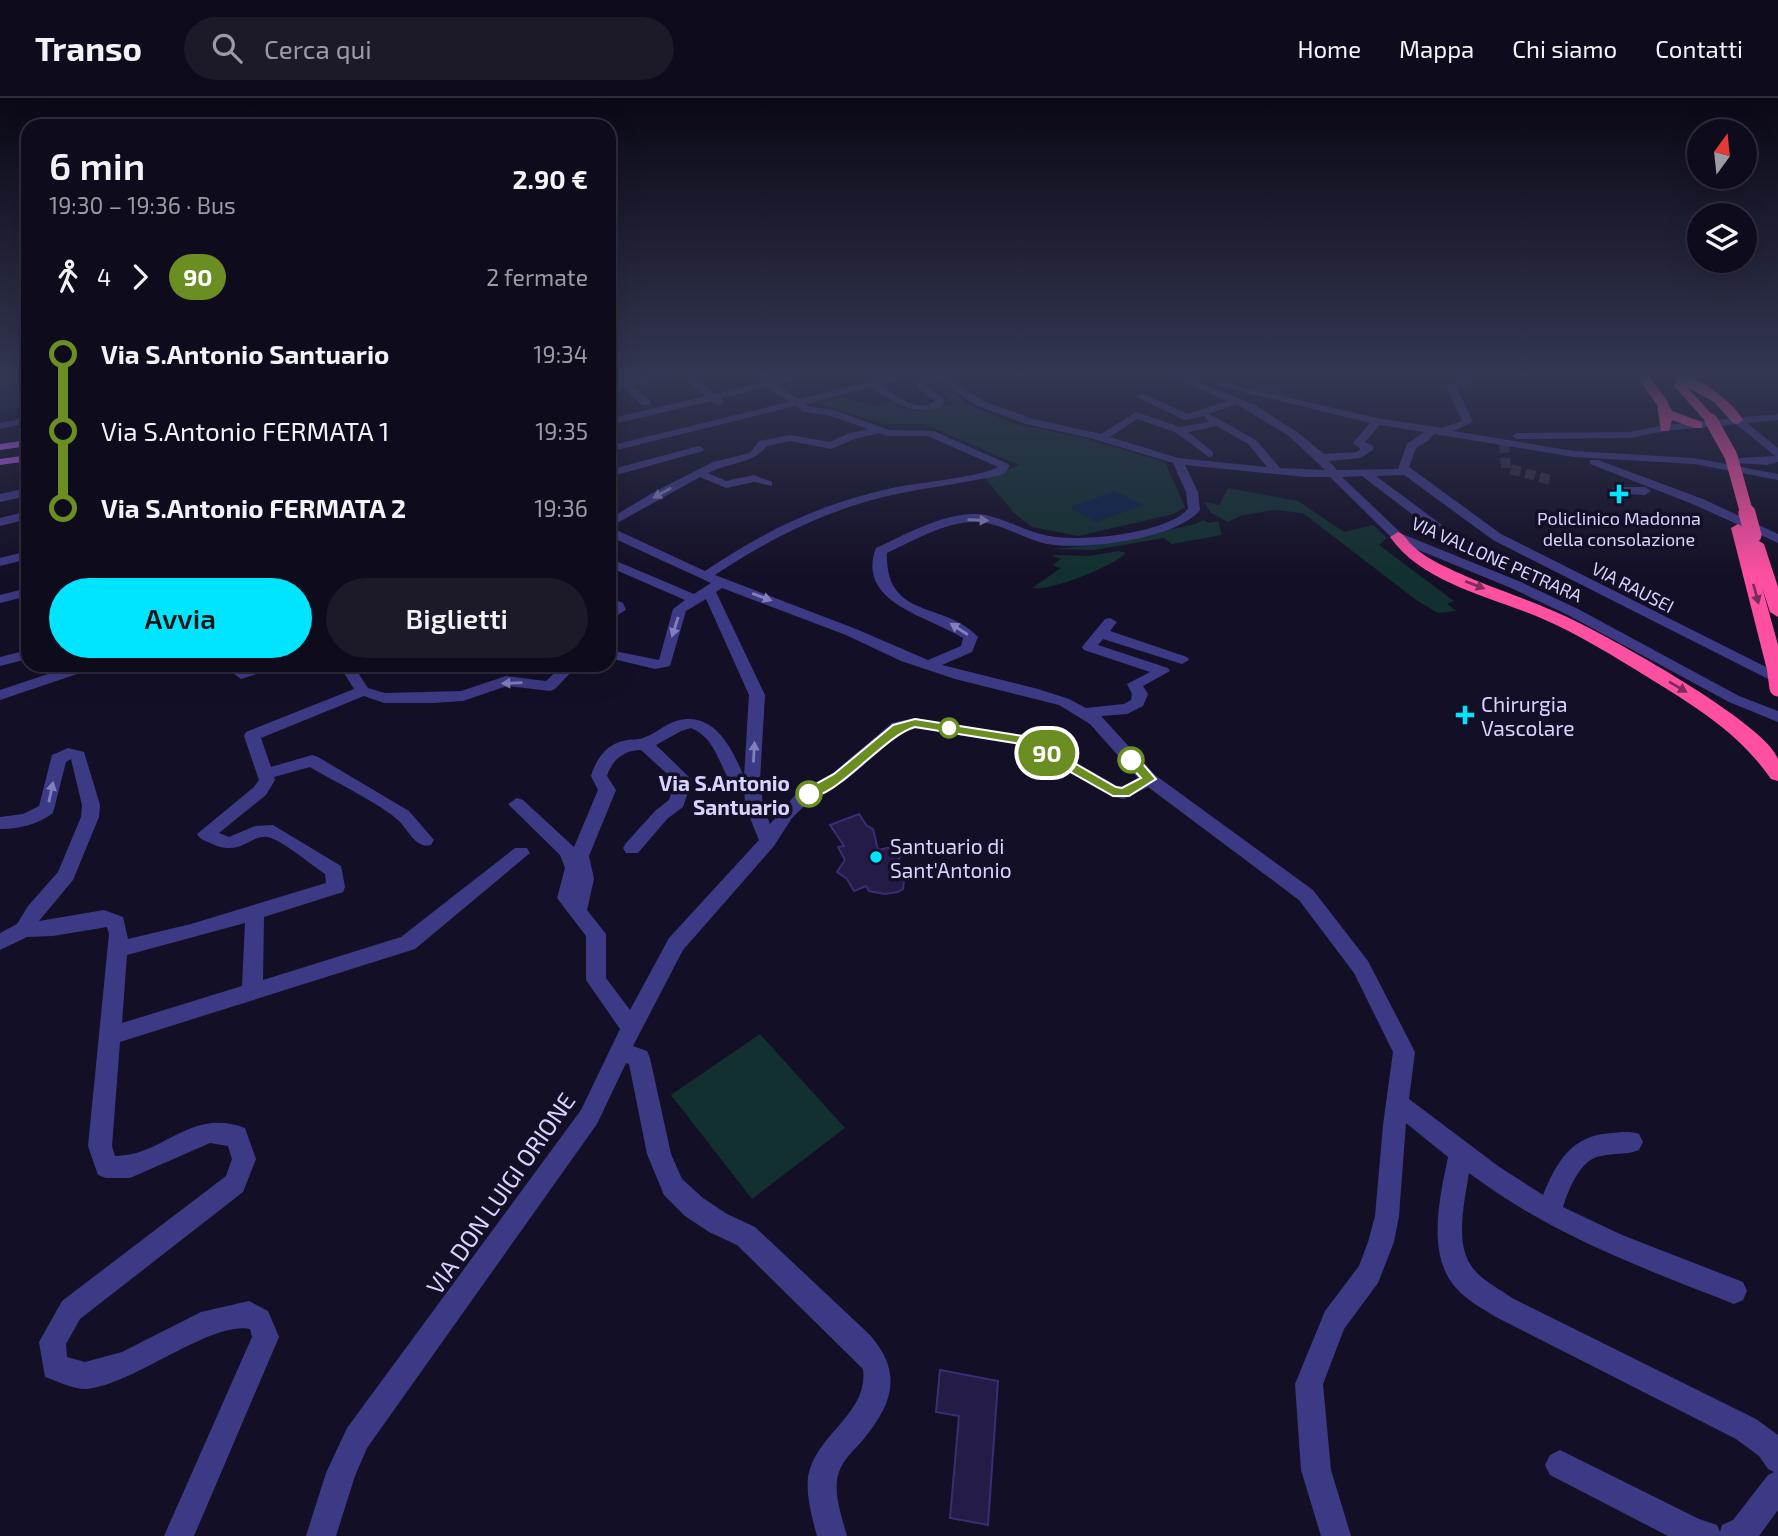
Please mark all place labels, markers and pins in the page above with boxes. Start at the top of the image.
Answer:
marker: Policlinico Madonna della consolazione [1609,484,1629,504]
place label: Policlinico Madonna della consolazione [1537,507,1701,550]
place label: Chirurgia Vascolare [1481,691,1575,740]
marker: Chirurgia Vascolare [1455,705,1475,725]
unlabelled marker [939,718,959,738]
unlabelled marker [1118,747,1144,773]
place label: Via S.Antonio Santuario [659,770,790,819]
marker: Via S.Antonio Santuario [796,781,822,807]
place label: Santuario di Sant'Antonio [890,833,1012,882]
marker: Santuario di Sant'Antonio [868,849,884,865]

